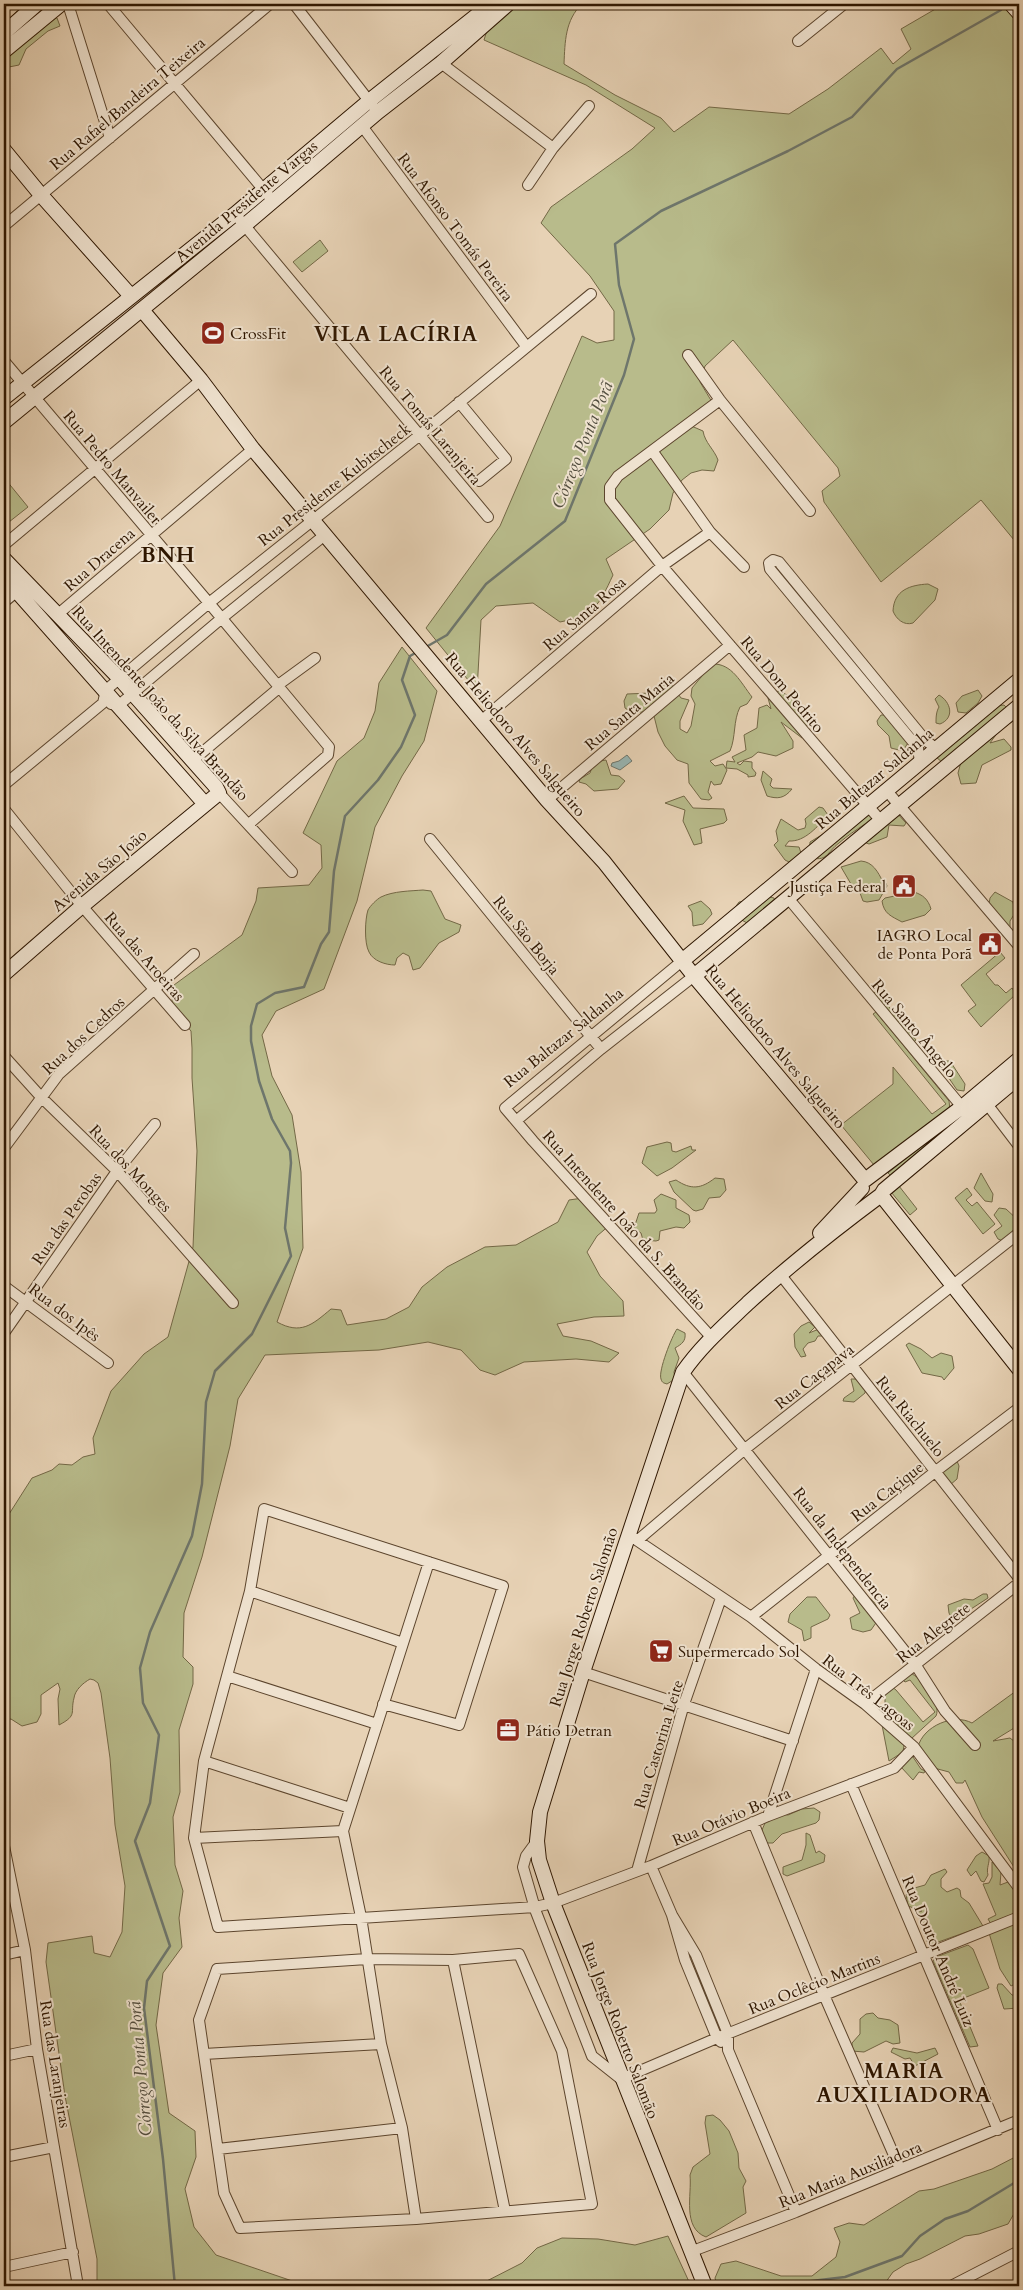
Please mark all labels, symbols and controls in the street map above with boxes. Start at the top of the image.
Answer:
street label: Rua Rafael Bandeira Teixeira [45,32,210,175]
street label: Avenida Presidente Vargas [171,136,323,268]
street label: Rua Afonso Tomás Pereira [392,149,518,307]
sports icon: CrossFit [200,320,226,346]
district label: VILA LACÍRIA [314,320,478,349]
place label: CrossFit [230,323,286,345]
street label: Rua Tomás Laranjeira [374,361,487,490]
water label: Córrego Ponta Porã [546,377,620,512]
street label: Rua Pedro Manvailer [58,406,167,530]
street label: Rua Presidente Kubitscheck [254,418,416,551]
street label: Rua Dracena [59,523,140,597]
district label: BNH [141,541,195,570]
street label: Rua Santa Rosa [538,571,631,656]
street label: Rua Intendente João da Silva Brandão [67,602,254,806]
street label: Rua Dom Pedrito [735,632,829,738]
street label: Rua Heliodoro Alves Salgueiro [440,648,591,822]
street label: Rua Santa Maria [580,668,679,756]
street label: Rua Baltazar Saldanha [811,723,939,835]
street label: Avenida São João [48,824,152,917]
public building icon: Justiça Federal [891,873,917,899]
place label: Justiça Federal [787,876,886,898]
street label: Rua São Borja [488,891,565,980]
street label: Rua das Aroeiras [99,907,189,1006]
place label: IAGRO Local de Ponta Porã [877,925,972,965]
public building icon: IAGRO Local de Ponta Porã [977,931,1003,957]
street label: Rua Heliodoro Alves Salgueiro [700,960,851,1134]
street label: Rua Santo Ângelo [866,975,962,1083]
street label: Rua Baltazar Saldanha [499,983,628,1093]
street label: Rua dos Cedros [38,992,130,1080]
street label: Rua dos Monges [84,1120,177,1217]
street label: Rua Intendente João da S. Brandão [537,1126,711,1316]
street label: Rua das Perobas [27,1168,107,1269]
street label: Rua dos Ipês [24,1279,105,1347]
street label: Rua Caçapava [770,1339,859,1415]
street label: Rua Riachuelo [871,1371,950,1462]
street label: Rua Caçique [847,1456,929,1527]
street label: Rua da Independencia [787,1483,897,1614]
street label: Rua Jorge Roberto Salomão [544,1524,624,1710]
street label: Rua Alegrete [892,1597,975,1669]
supermarket icon: Supermercado Sol [648,1638,674,1664]
place label: Supermercado Sol [678,1641,799,1663]
street label: Rua Três Lagoas [817,1650,919,1736]
street label: Rua Castorina Leite [629,1677,689,1811]
office icon: Pátio Detran [495,1717,521,1743]
place label: Pátio Detran [526,1720,612,1742]
street label: Rua Otávio Boeira [669,1782,794,1852]
street label: Rua Doutor André Luiz [896,1873,980,2030]
street label: Rua Jorge Roberto Salomão [576,1939,664,2122]
street label: Rua Oclêcio Martins [745,1947,883,2020]
street label: Rua das Laranjeiras [34,1999,76,2130]
water label: Córrego Ponta Porã [122,2000,159,2137]
district label: MARIA AUXILIADORA [816,2057,992,2110]
street label: Rua Maria Auxiliadora [775,2136,925,2214]

